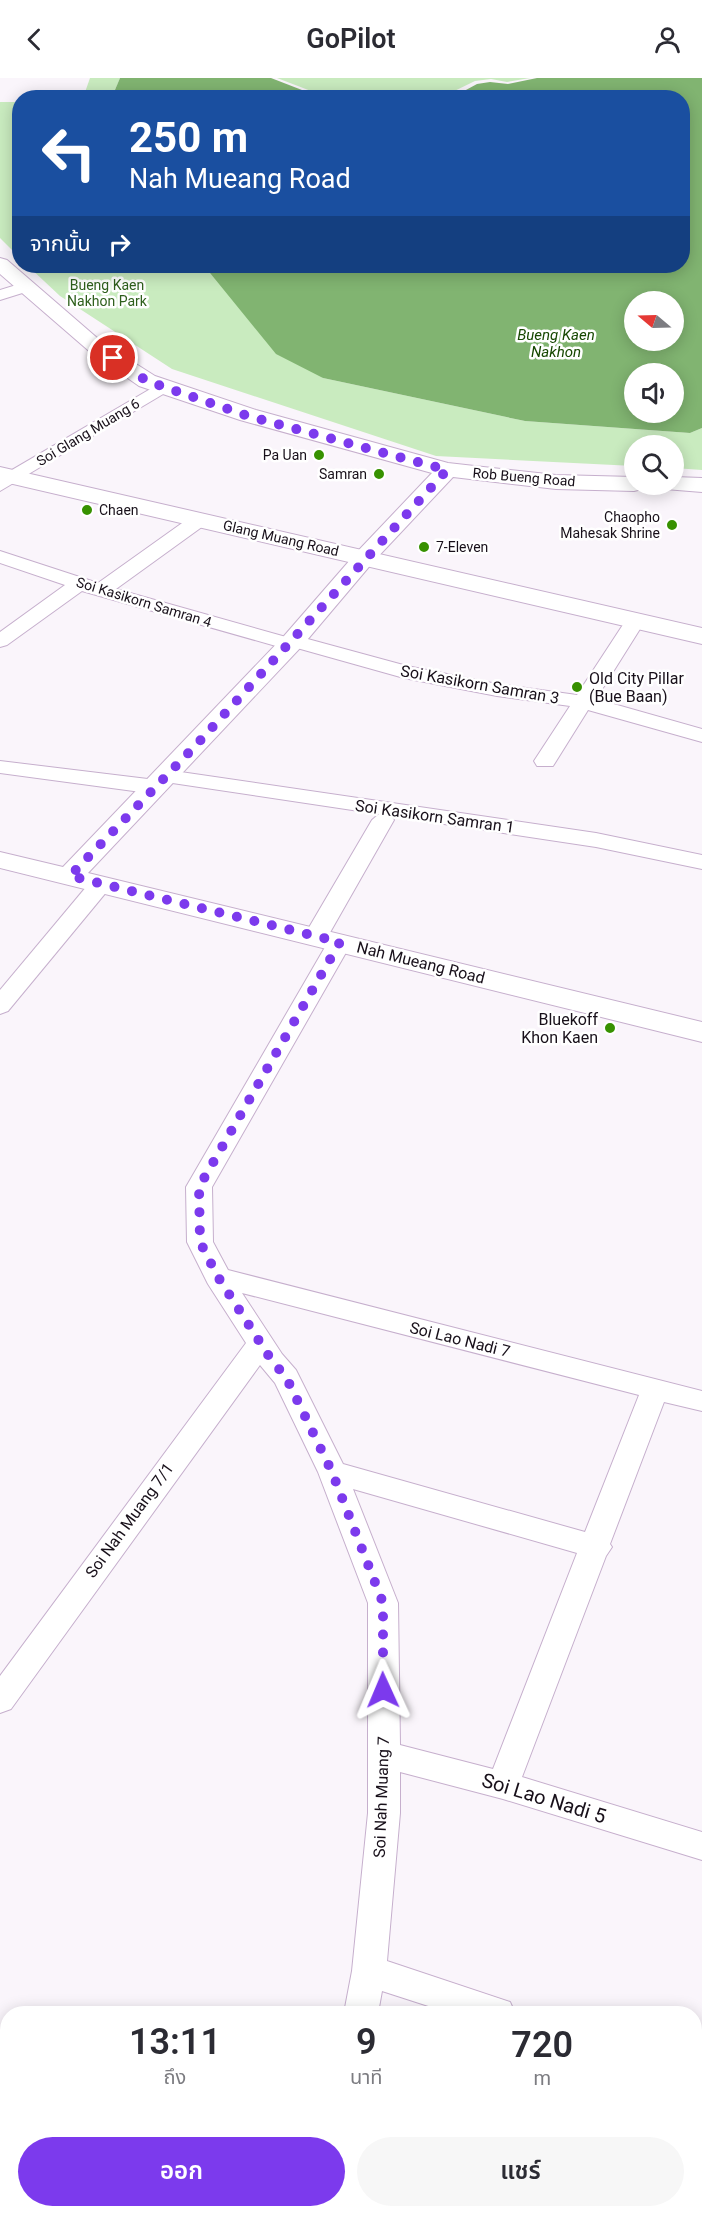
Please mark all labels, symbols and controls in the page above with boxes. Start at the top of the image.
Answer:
icon: back [18,23,51,56]
text: GoPilot [306,23,396,55]
icon: person [651,23,684,56]
text: 250 m [129,113,248,162]
icon: left [30,114,108,192]
text: Nah Mueang Road [129,163,351,195]
icon: right [103,228,136,261]
text: จากนั้น [30,231,91,256]
park label: Bueng Kaen Nakhon Park [67,277,148,309]
north arrow [624,291,684,351]
map controls [624,291,684,495]
water label: Bueng Kaen Nakhon [517,326,595,361]
pin [87,332,138,383]
icon: arrive [96,341,129,374]
button: sound [624,363,684,423]
street label: Soi Glang Muang 6 [34,395,142,469]
button: search [624,435,684,495]
place label: Pa Uan [263,447,307,463]
marker: Pa Uan [312,448,326,462]
street label: Rob Bueng Road [472,465,576,489]
place label: Samran [319,466,367,482]
marker: Samran [372,467,386,481]
place label: Chaen [99,502,139,518]
marker: Chaen [80,503,94,517]
place label: Chaopho Mahesak Shrine [560,509,660,541]
street label: Glang Muang Road [222,517,340,559]
marker: Chaopho Mahesak Shrine [665,518,679,532]
place label: 7-Eleven [436,539,488,555]
marker: 7-Eleven [417,540,431,554]
street label: Soi Kasikorn Samran 4 [74,574,214,630]
street label: Soi Kasikorn Samran 3 [399,661,561,708]
place label: Old City Pillar (Bue Baan) [589,669,684,706]
marker: Old City Pillar (Bue Baan) [570,680,584,694]
street label: Soi Kasikorn Samran 1 [354,796,516,837]
street label: Nah Mueang Road [355,937,487,988]
place label: Bluekoff Khon Kaen [521,1010,598,1047]
marker: Bluekoff Khon Kaen [603,1021,617,1035]
street label: Soi Lao Nadi 7 [408,1318,512,1361]
street label: Soi Nah Muang 7/1 [81,1459,177,1581]
position arrow [351,1658,415,1722]
street label: Soi Nah Muang 7 [370,1736,393,1858]
street label: Soi Lao Nadi 5 [479,1768,609,1828]
text: 13:11 [129,2021,221,2063]
text: 9 [356,2021,376,2063]
text: 720 [511,2024,573,2066]
text: ถึง [164,2065,186,2089]
text: นาที [350,2065,382,2089]
text: m [533,2066,551,2090]
button: ออก [18,2137,345,2206]
button: แชร์ [357,2137,684,2206]

